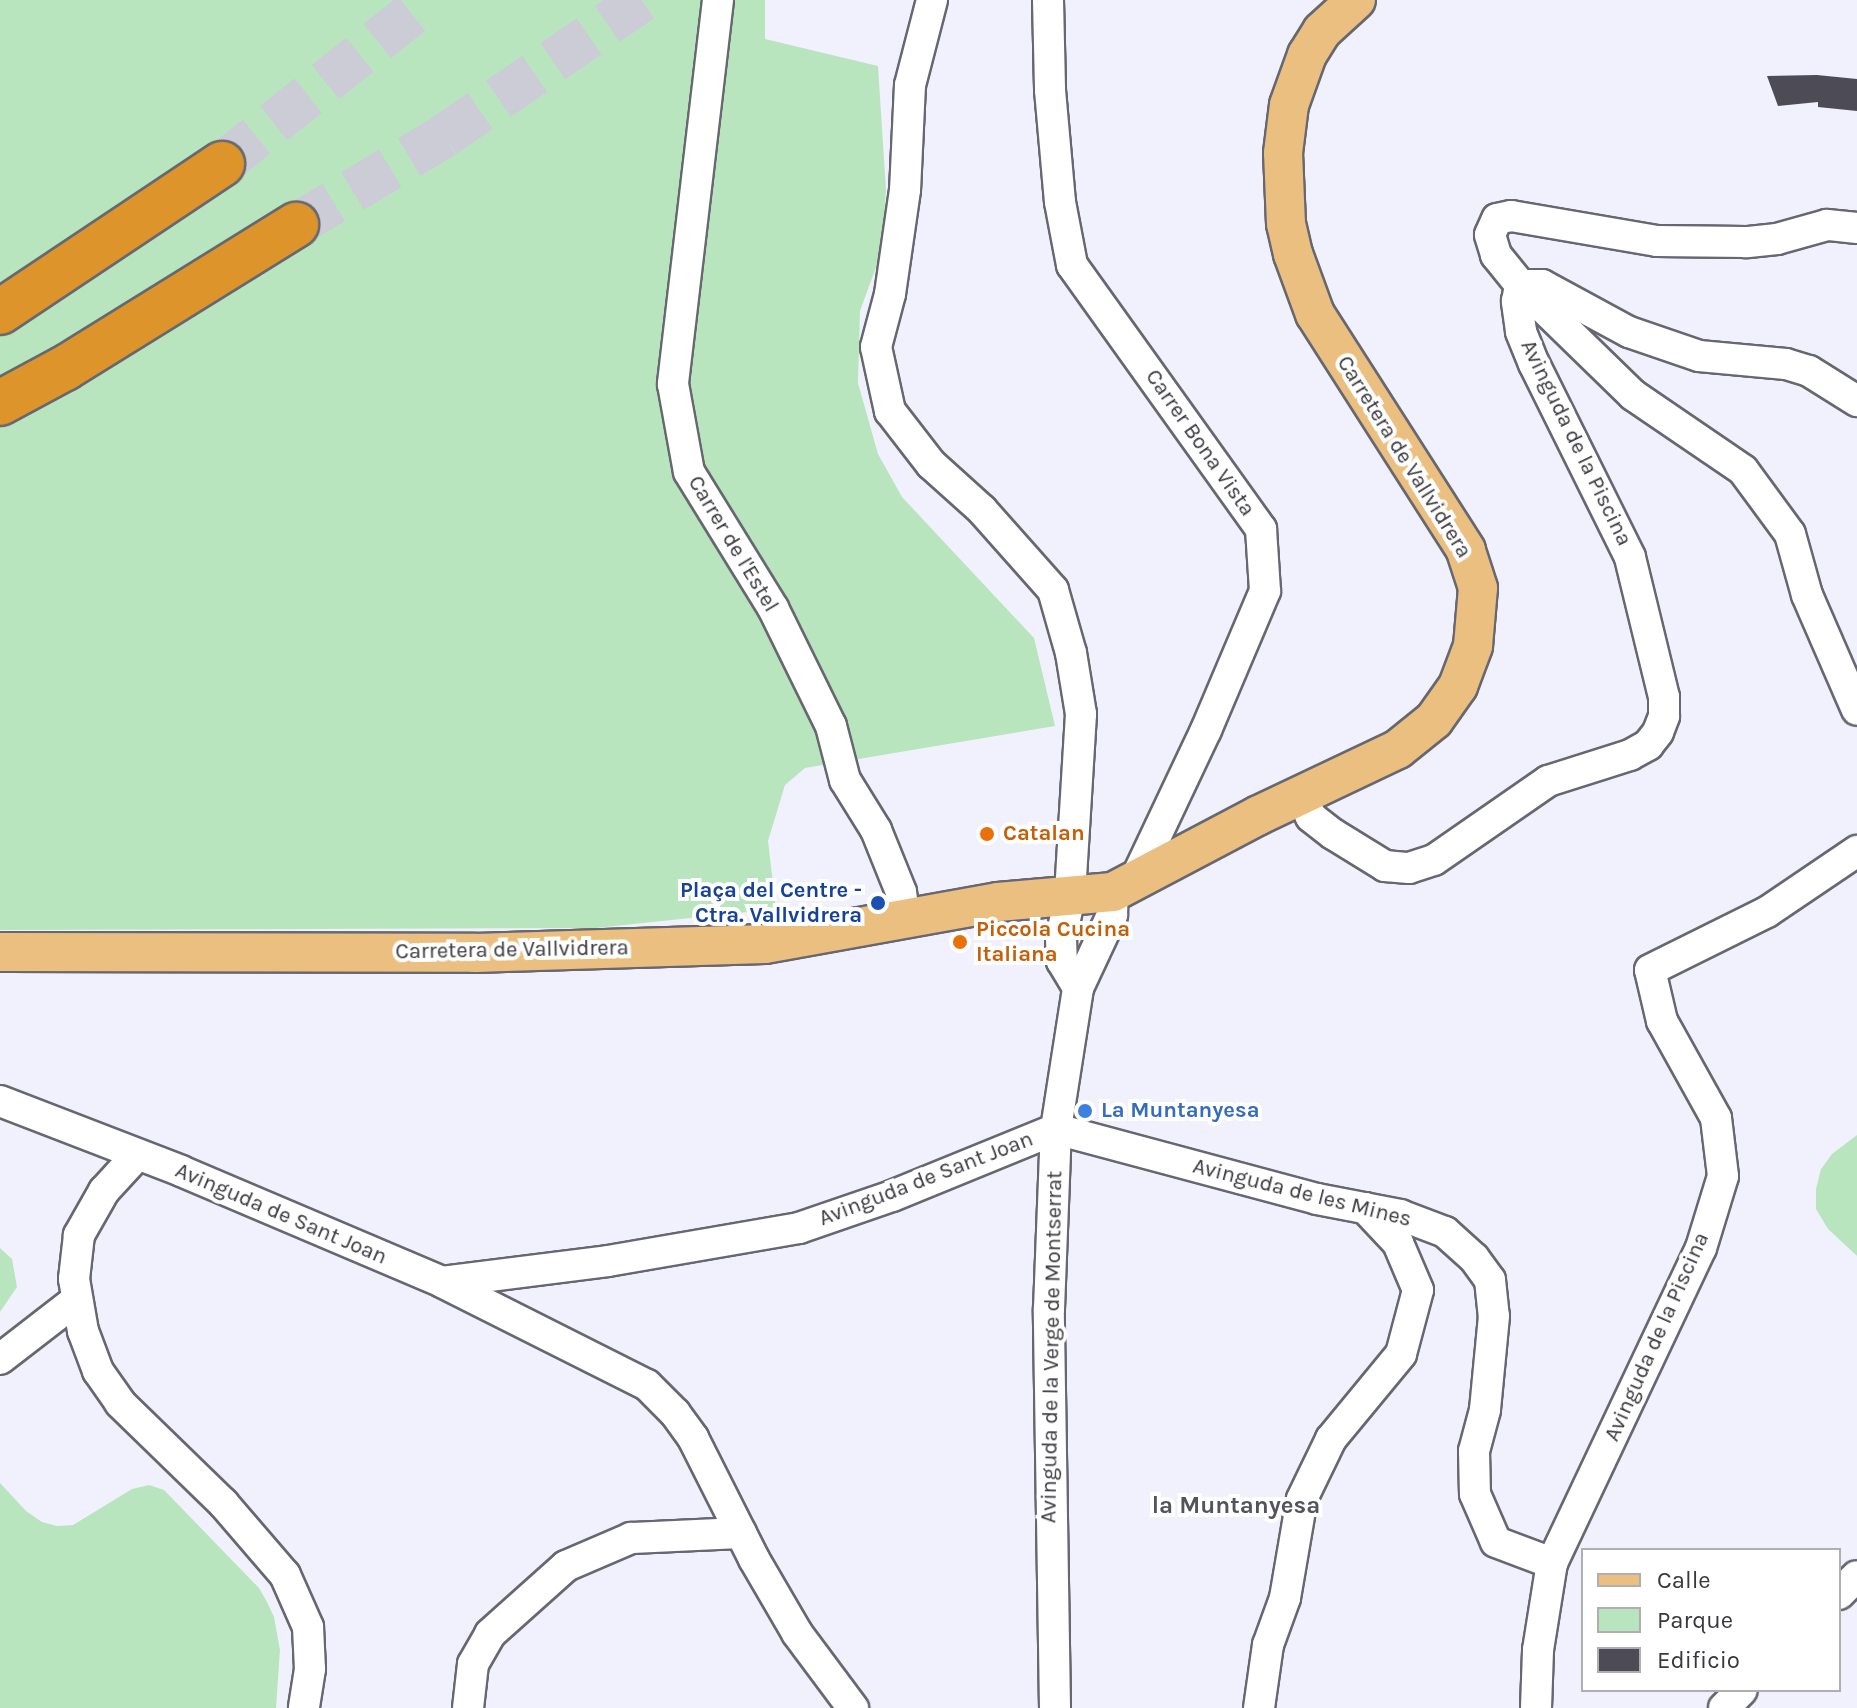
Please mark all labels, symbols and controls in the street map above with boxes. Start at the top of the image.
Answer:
street label: Avinguda de la Piscina [1515,336,1637,550]
street label: Carretera de Vallvidrera [1331,351,1477,563]
street label: Carrer Bona Vista [1140,365,1260,521]
street label: Carrer de l'Estel [682,471,784,617]
place label: Catalan [1003,821,1085,847]
marker: Catalan [978,825,996,843]
place label: Plaça del Centre - Ctra. Vallvidrera [680,877,862,928]
marker: Plaça del Centre - Ctra. Vallvidrera [869,894,887,912]
place label: Piccola Cucina Italiana [976,916,1130,968]
marker: Piccola Cucina Italiana [951,933,969,951]
street label: Carretera de Vallvidrera [395,935,629,965]
place label: La Muntanyesa [1101,1098,1260,1124]
marker: La Muntanyesa [1076,1102,1094,1120]
street label: Avinguda de Sant Joan [815,1126,1037,1232]
street label: Avinguda de les Mines [1190,1153,1414,1233]
street label: Avinguda de Sant Joan [171,1157,391,1271]
street label: Avinguda de la Verge de Montserrat [1036,1170,1068,1524]
street label: Avinguda de la Piscina [1599,1228,1715,1446]
district label: la Muntanyesa [1152,1492,1320,1520]
legend [1581,1548,1841,1692]
text: Calle [1657,1566,1711,1594]
text: Parque [1657,1606,1733,1634]
text: Edificio [1657,1646,1740,1674]

